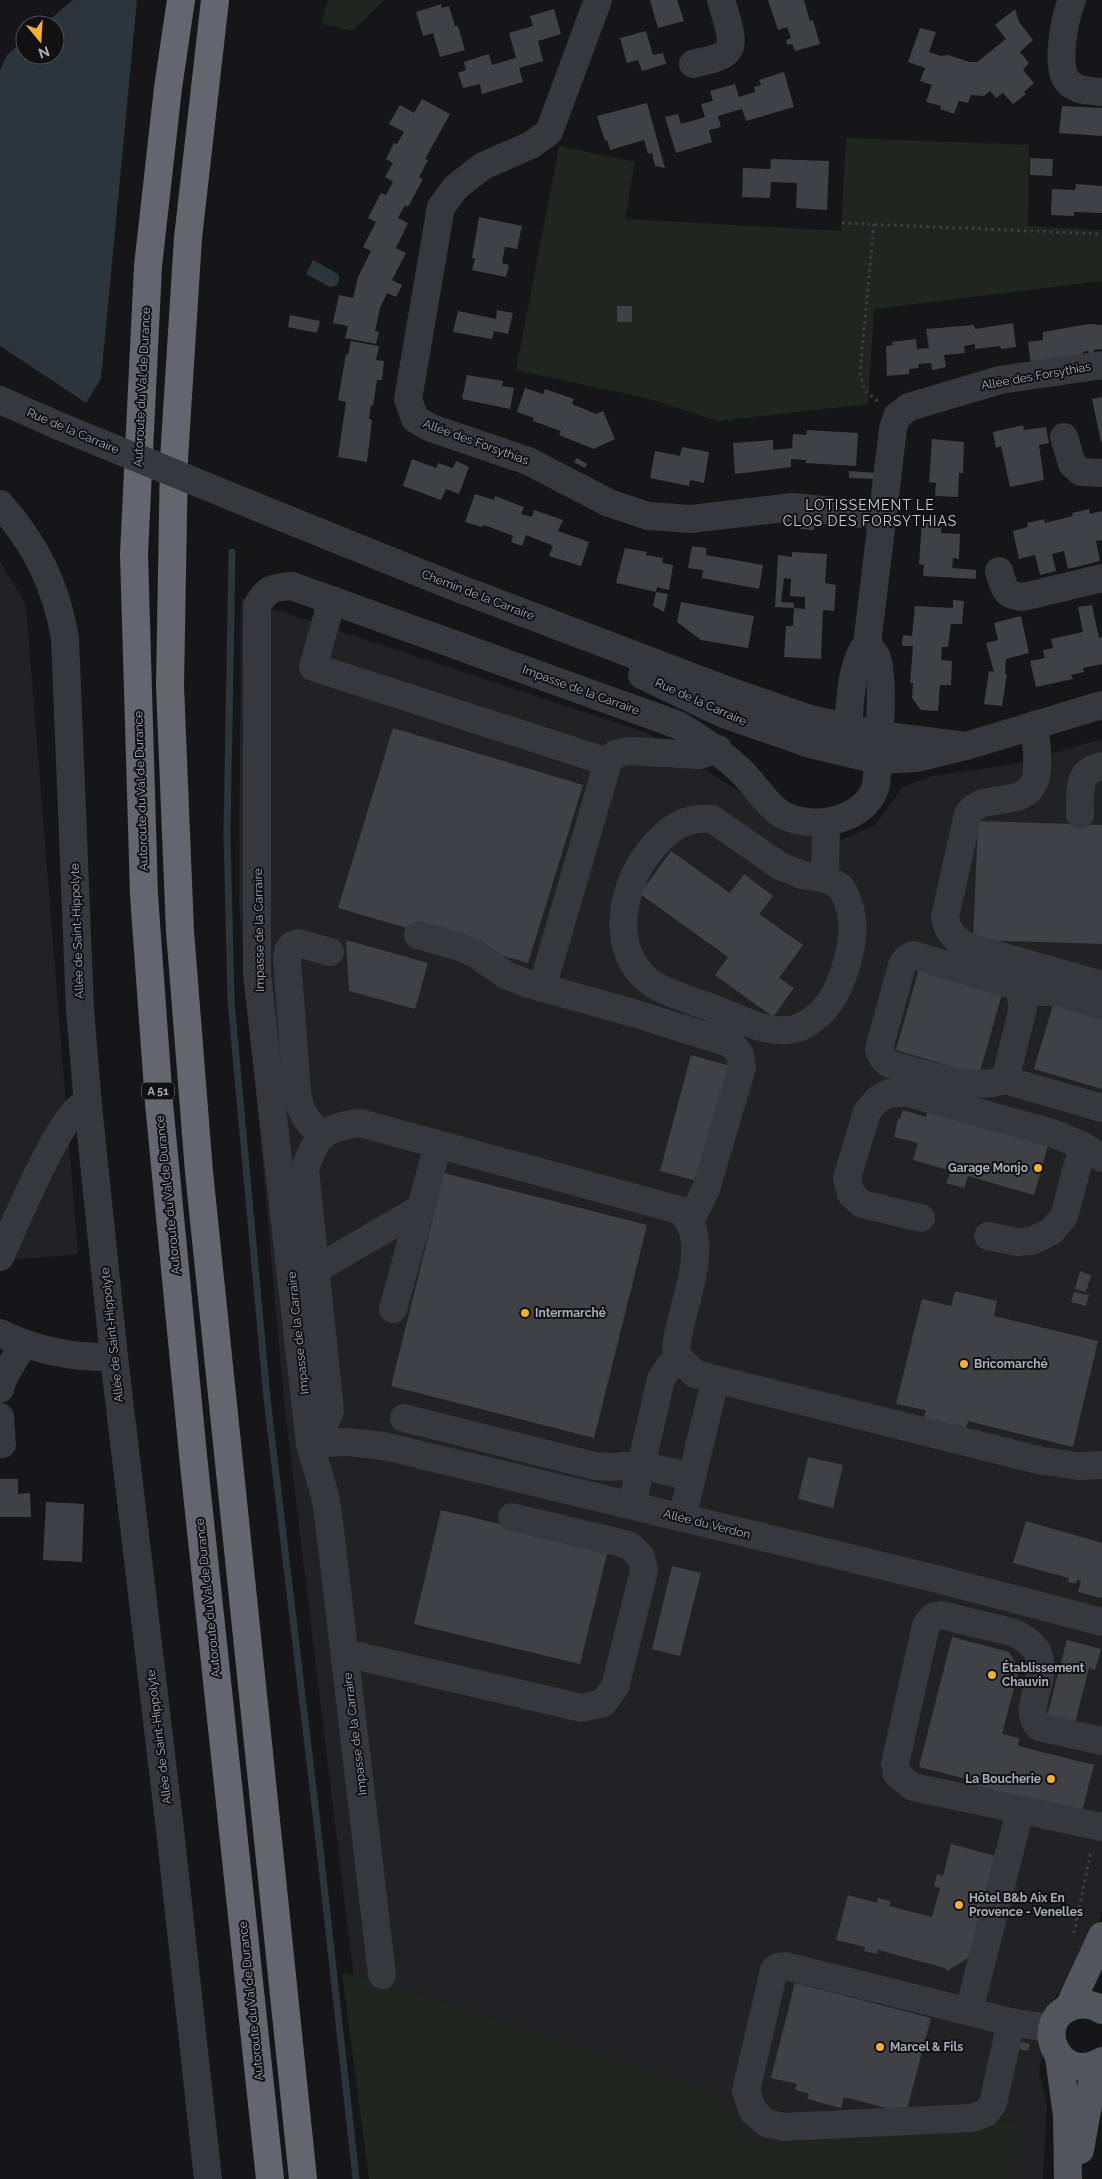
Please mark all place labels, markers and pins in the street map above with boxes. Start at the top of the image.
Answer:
place label: Garage Monjo [948,1161,1028,1175]
marker: Garage Monjo [1032,1162,1044,1174]
place label: Intermarché [535,1306,606,1320]
marker: Intermarché [519,1307,531,1319]
place label: Bricomarché [974,1357,1048,1371]
marker: Bricomarché [958,1358,970,1370]
place label: Établissement Chauvin [1002,1660,1085,1689]
marker: Établissement Chauvin [986,1669,998,1681]
place label: La Boucherie [965,1772,1041,1786]
marker: La Boucherie [1045,1773,1057,1785]
place label: Hôtel B&b Aix En Provence - Venelles [969,1891,1083,1919]
marker: Hôtel B&b Aix En Provence - Venelles [953,1899,965,1911]
place label: Marcel & Fils [890,2040,963,2054]
marker: Marcel & Fils [874,2041,886,2053]

